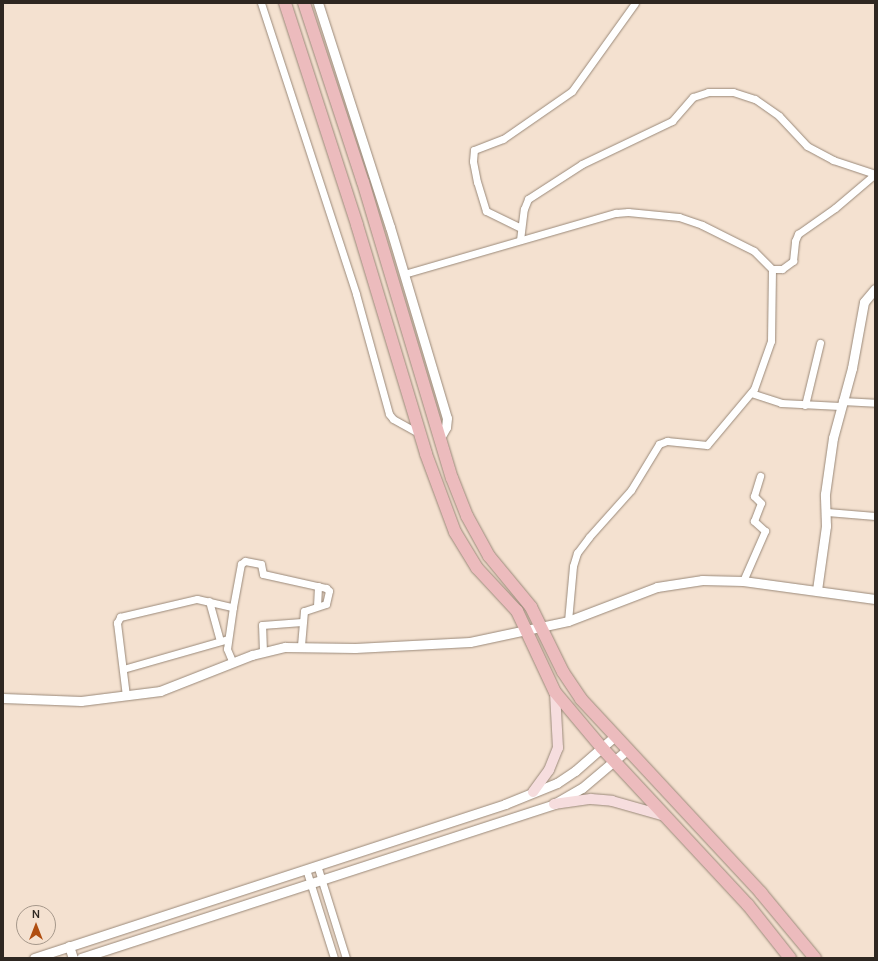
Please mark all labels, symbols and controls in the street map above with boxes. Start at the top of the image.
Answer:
north arrow [16,905,56,945]
text: N [32,906,40,921]

